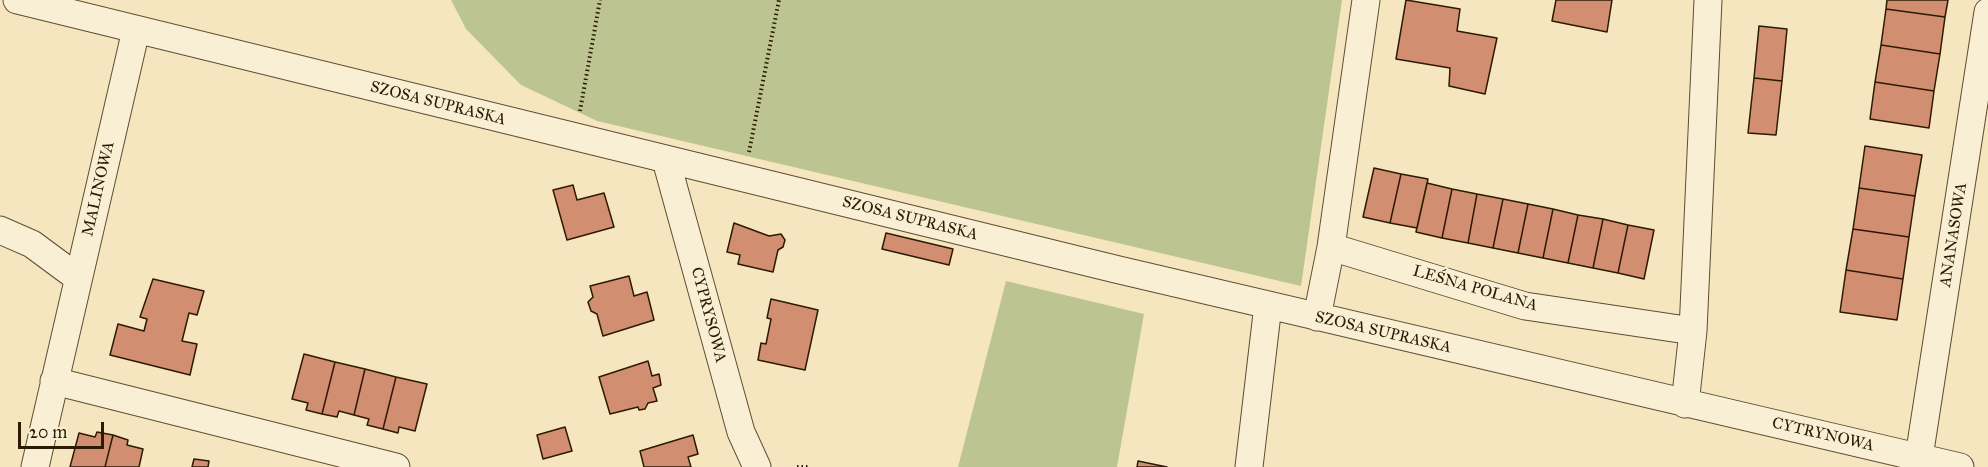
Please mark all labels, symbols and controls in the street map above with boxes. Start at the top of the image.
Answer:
street label: SZOSA SUPRASKA [368,78,508,130]
street label: MALINOWA [79,140,119,238]
street label: ANANASOWA [1936,181,1972,289]
street label: SZOSA SUPRASKA [840,193,980,245]
street label: LEŚNA POLANA [1411,262,1539,316]
street label: CYPRYSOWA [686,265,730,365]
street label: SZOSA SUPRASKA [1313,308,1453,358]
scale bar [21,410,106,448]
street label: CYTRYNOWA [1770,414,1876,456]
text: 20 m [29,421,67,443]

